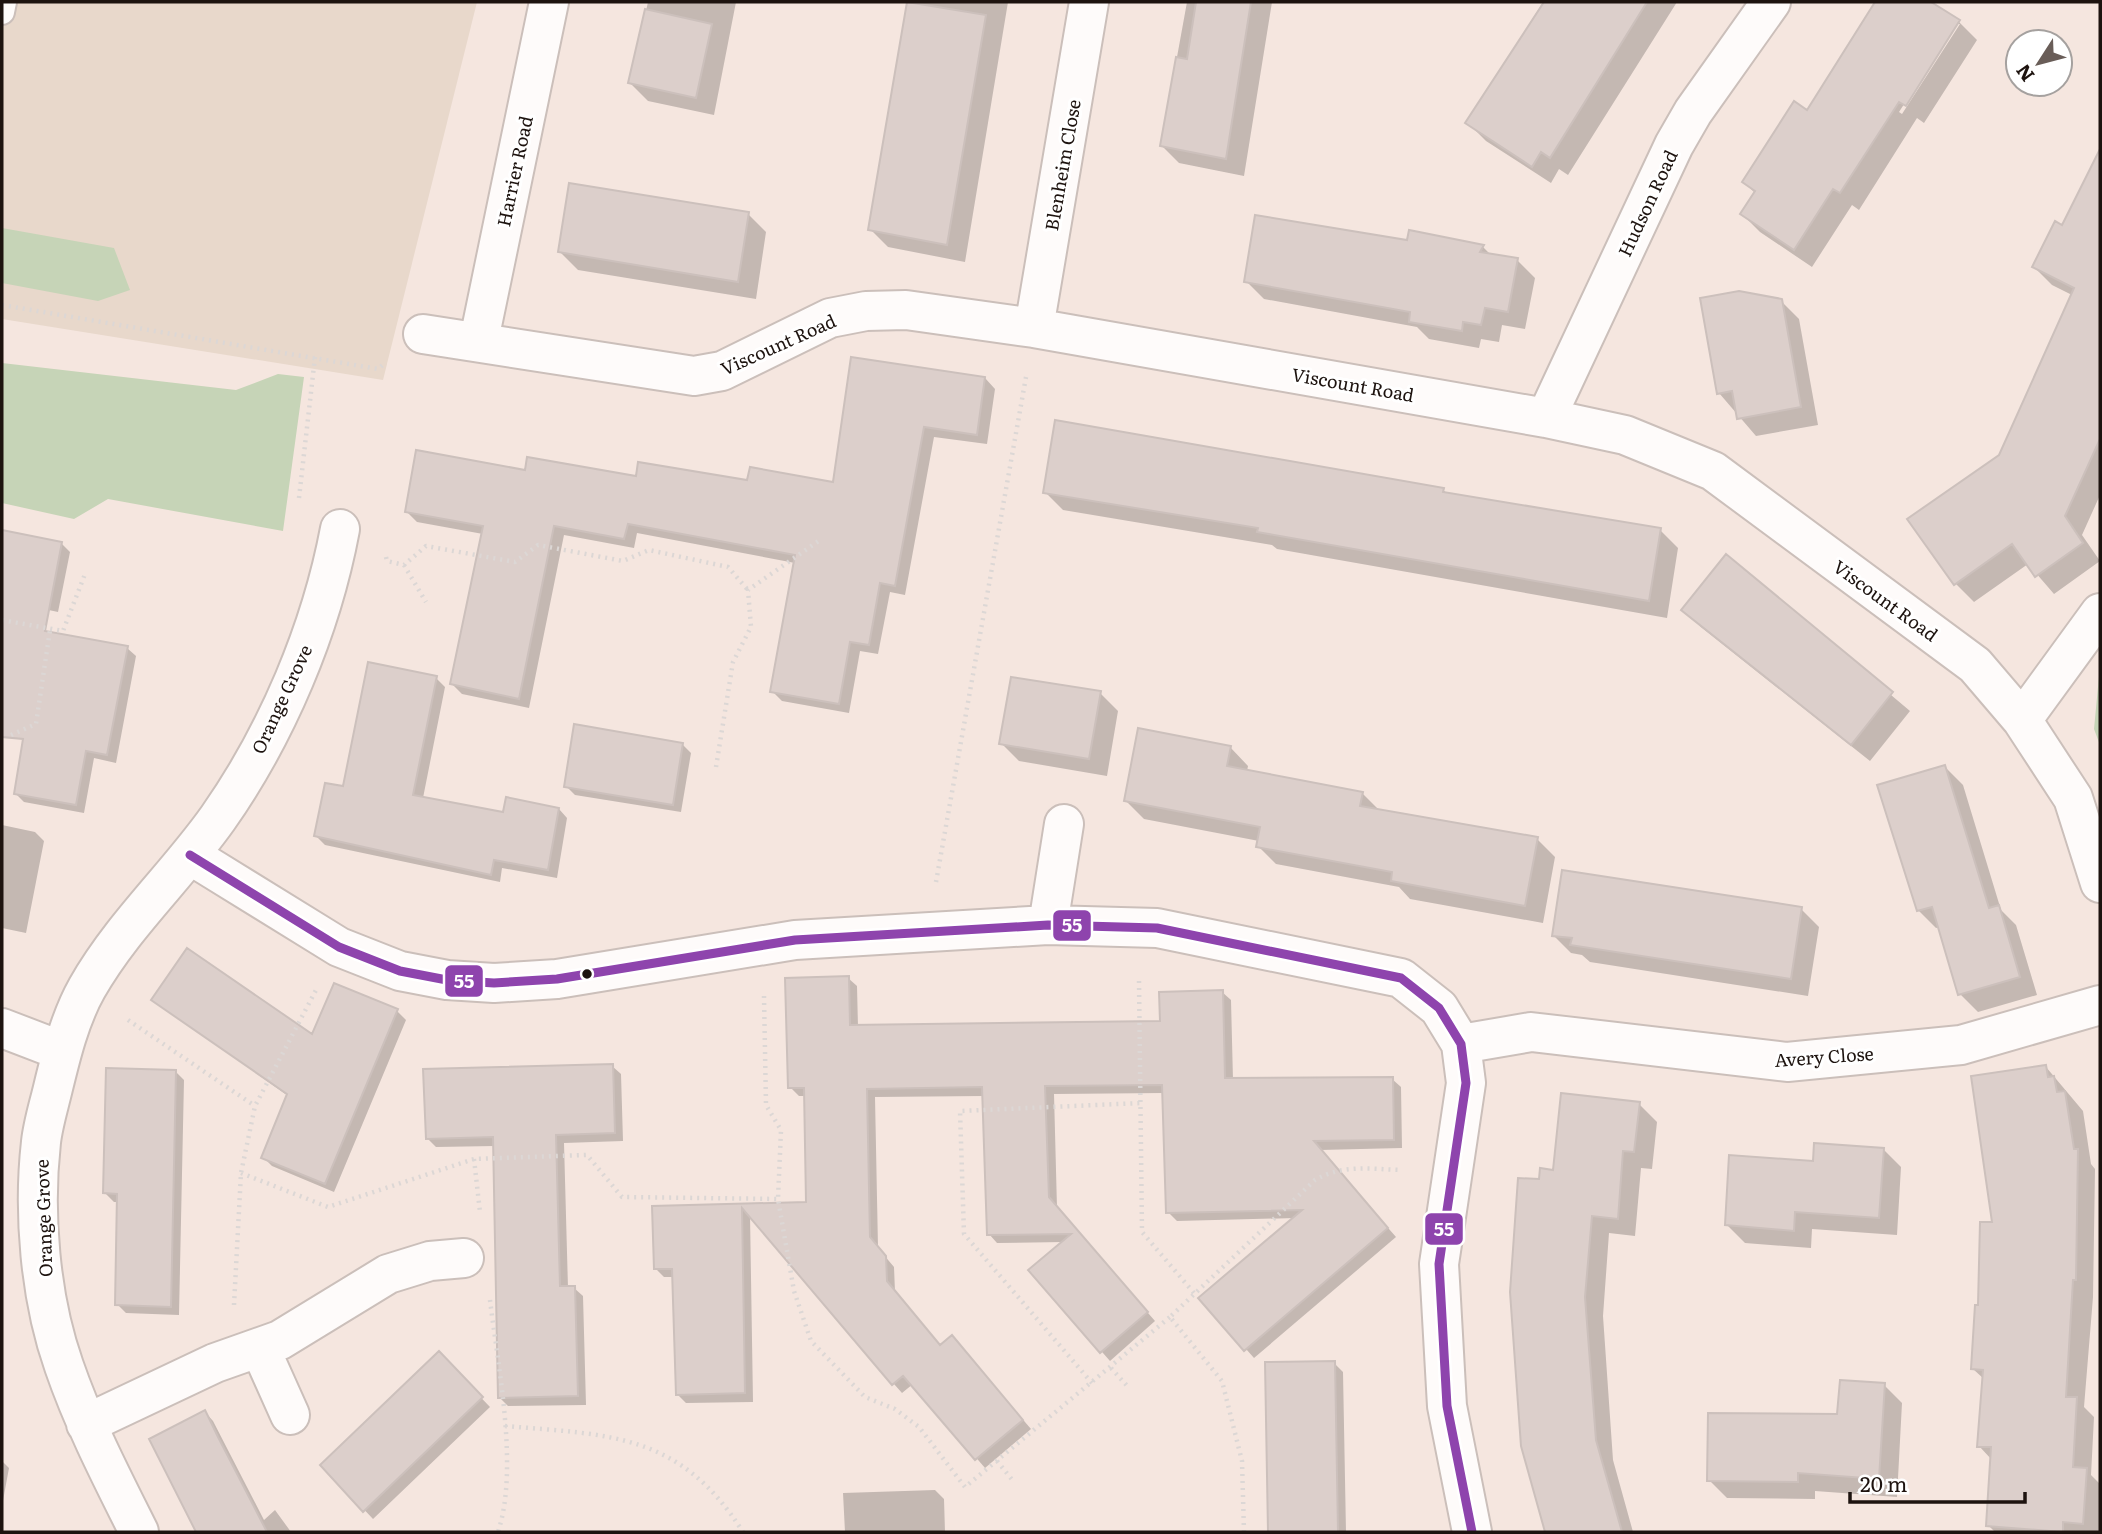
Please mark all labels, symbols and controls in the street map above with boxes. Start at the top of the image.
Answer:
north arrow [2004,28,2074,98]
text: N [2008,59,2040,88]
street label: Blenheim Close [1037,97,1087,233]
street label: Harrier Road [489,113,539,229]
street label: Hudson Road [1610,145,1684,261]
street label: Viscount Road [716,306,840,382]
street label: Viscount Road [1290,360,1416,408]
street label: Viscount Road [1828,553,1944,647]
street label: Orange Grove [244,640,318,758]
line badge: 55 [1052,909,1092,942]
text: 55 [1062,910,1082,938]
line badge: 55 [444,964,484,998]
text: 55 [454,966,474,994]
unlabelled marker [580,967,594,981]
street label: Avery Close [1773,1039,1875,1073]
street label: Orange Grove [27,1159,59,1277]
line badge: 55 [1424,1212,1464,1246]
text: 55 [1434,1214,1454,1242]
scale bar [1850,1460,2025,1504]
text: 20 m [1860,1467,1907,1498]

